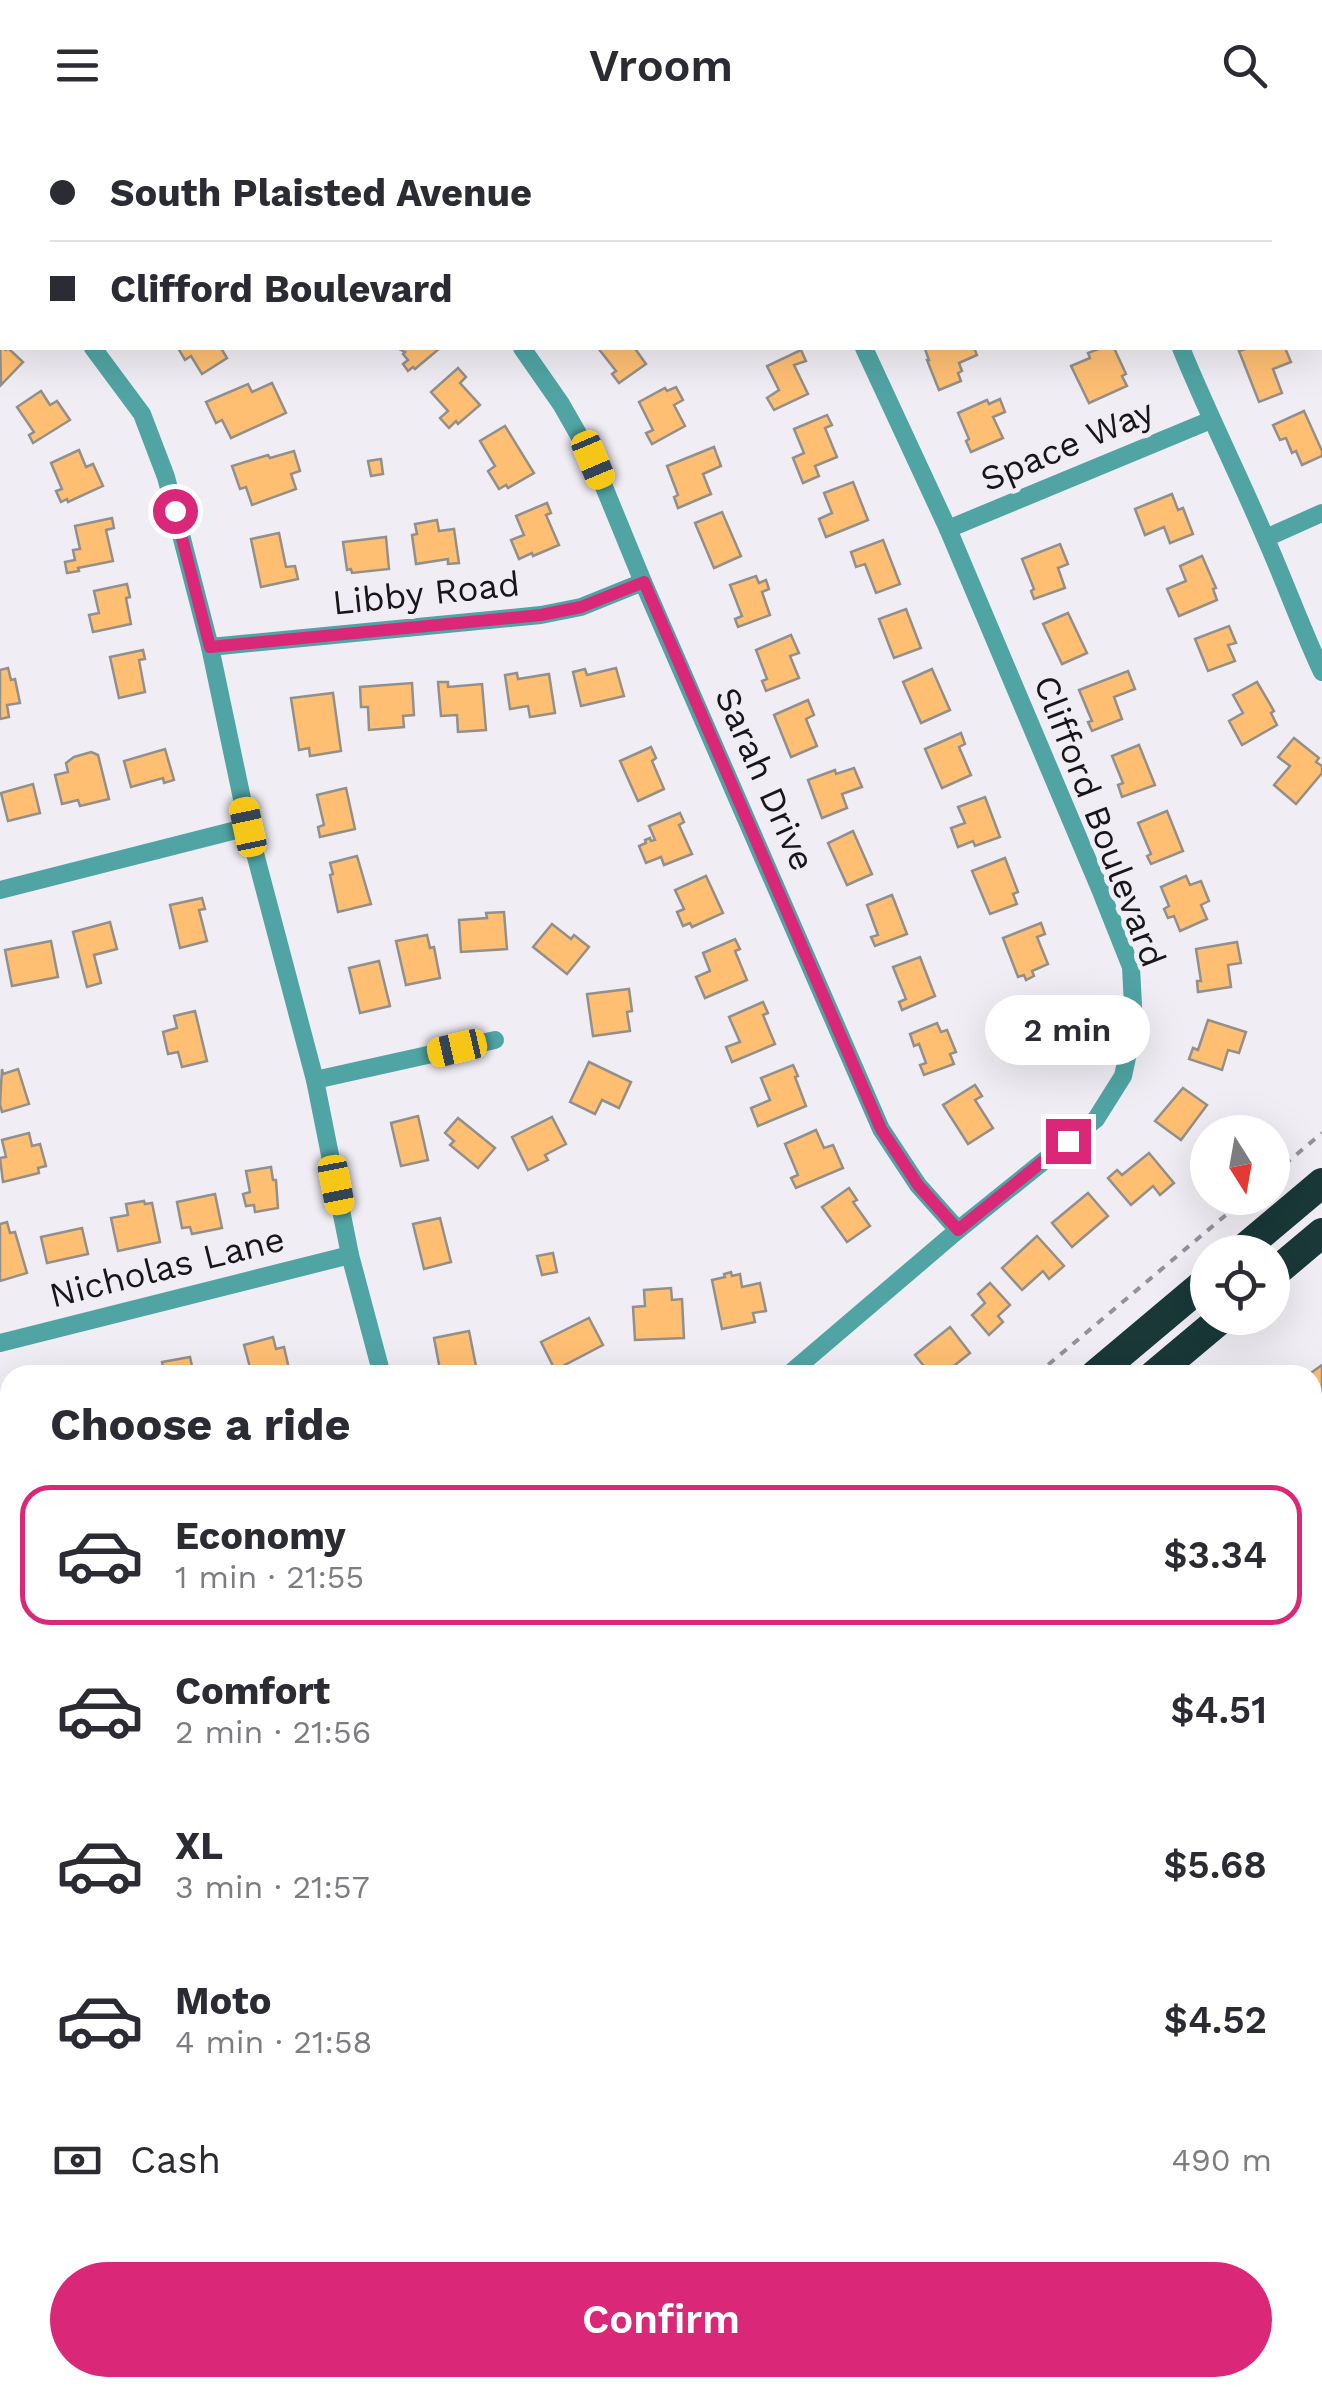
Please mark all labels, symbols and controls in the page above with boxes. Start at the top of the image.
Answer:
icon: menu [50,38,105,93]
icon: search [1217,38,1272,93]
text: Vroom [589,39,733,92]
text: South Plaisted Avenue [110,171,532,215]
text: Clifford Boulevard [110,267,453,311]
street label: Space Way [974,390,1160,500]
car [567,427,619,493]
route start [153,489,198,534]
street label: Libby Road [330,562,522,624]
street label: Clifford Boulevard [1025,669,1175,973]
street label: Sarah Drive [706,681,824,877]
car [227,795,269,859]
callout: 2 min [986,996,1150,1066]
text: 2 min [1024,1011,1111,1049]
car [424,1027,490,1069]
north arrow [1190,1115,1290,1215]
map controls [1190,1115,1290,1335]
route end [1046,1119,1091,1164]
car [316,1153,356,1217]
street label: Nicholas Lane [45,1218,289,1316]
button: locate [1190,1235,1290,1335]
text: Choose a ride [50,1398,350,1451]
icon: car [55,1510,145,1600]
text: Economy [175,1514,346,1558]
text: $3.34 [1163,1533,1267,1577]
text: 1 min · 21:55 [175,1558,364,1596]
icon: car [55,1665,145,1755]
text: Comfort [175,1669,330,1713]
text: $4.51 [1171,1688,1267,1732]
text: 2 min · 21:56 [175,1713,371,1751]
icon: car [55,1820,145,1910]
text: XL [175,1824,223,1868]
text: $5.68 [1163,1843,1267,1887]
text: 3 min · 21:57 [175,1868,370,1906]
icon: car [55,1975,145,2065]
text: Moto [175,1979,271,2023]
text: $4.52 [1164,1998,1267,2042]
text: 4 min · 21:58 [175,2023,372,2061]
icon: cash [50,2133,105,2188]
text: Cash [130,2138,221,2182]
text: 490 m [1171,2141,1272,2179]
button: Confirm [50,2262,1272,2377]

